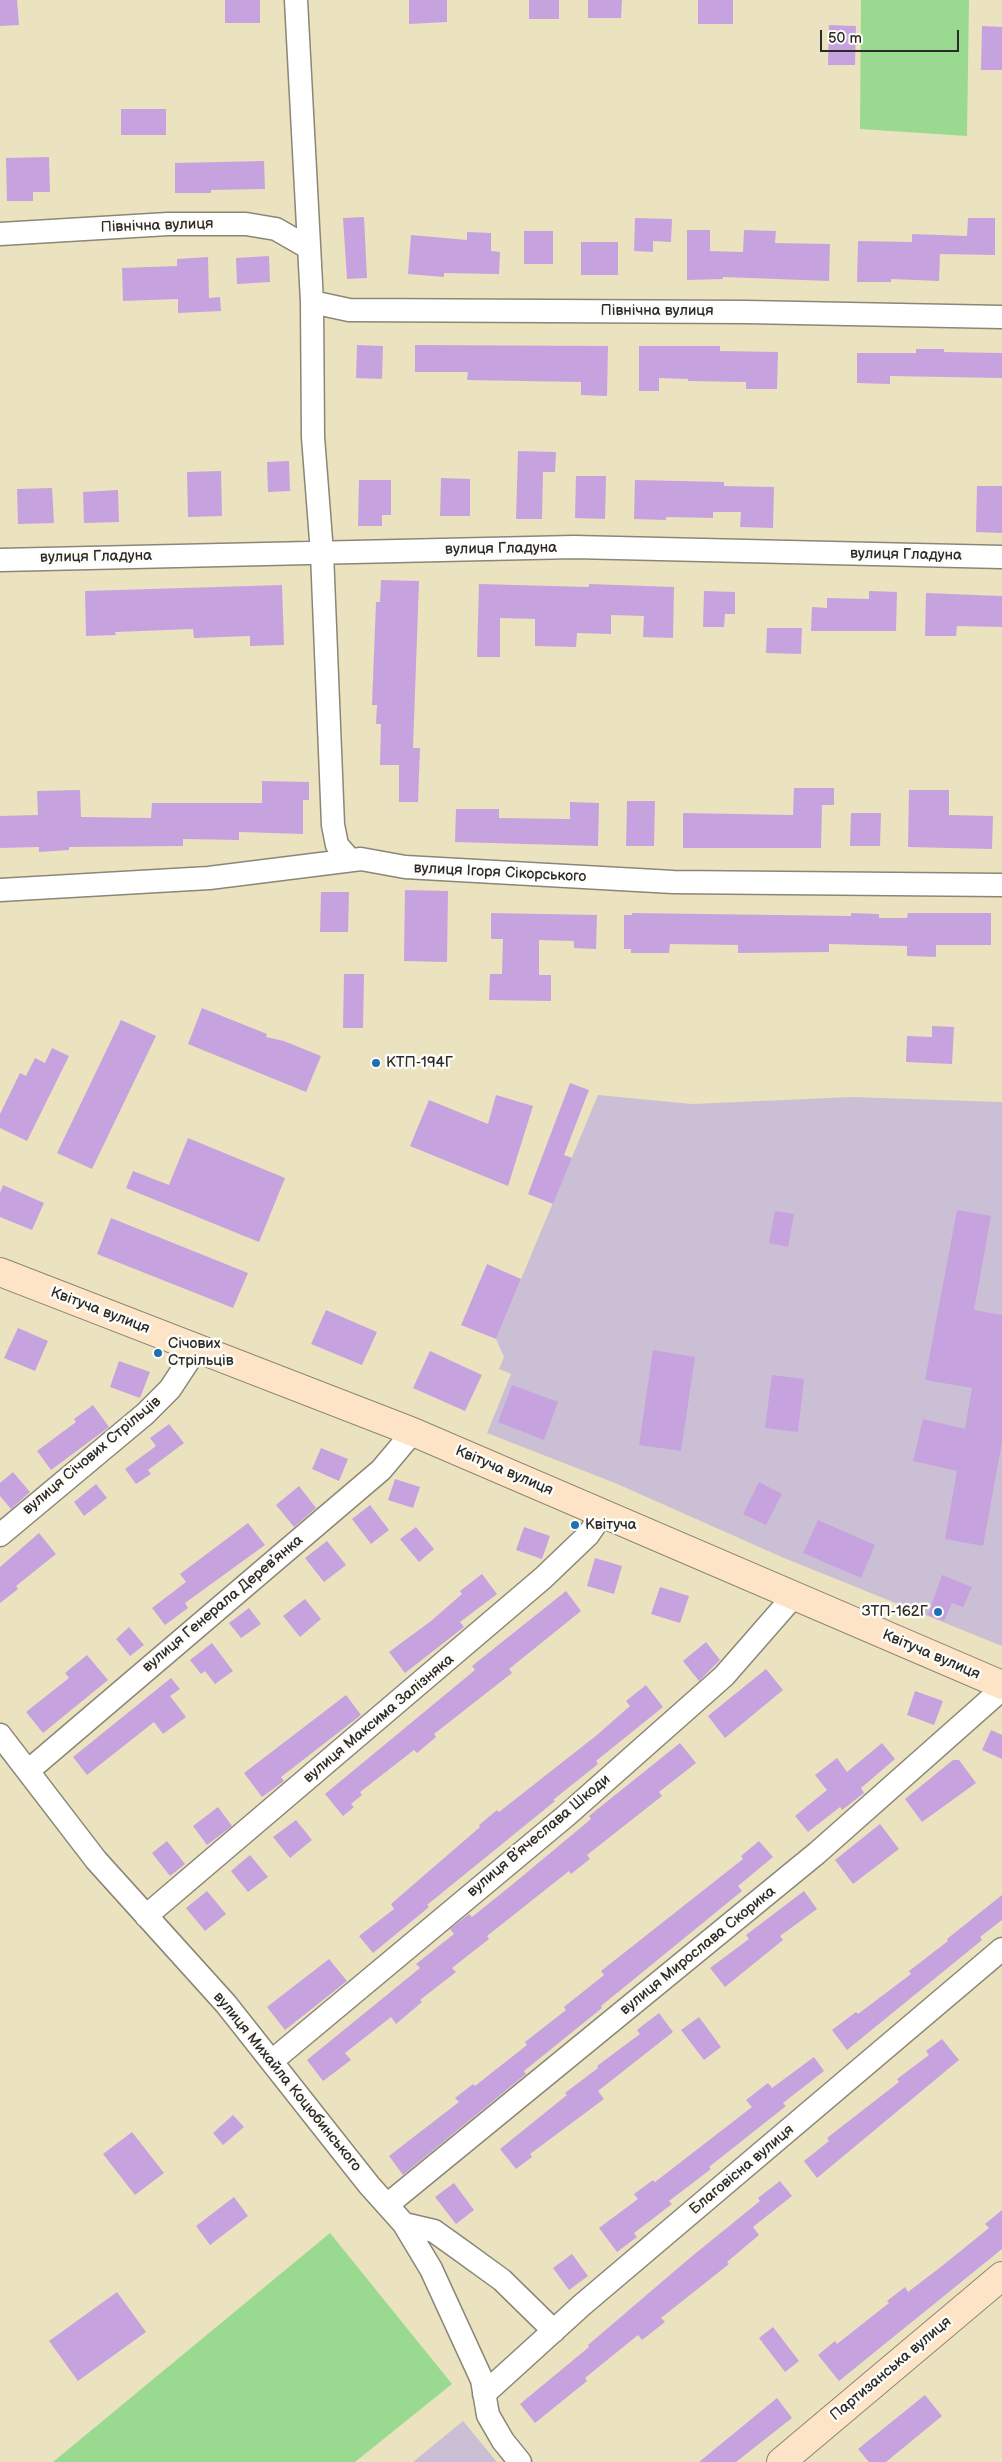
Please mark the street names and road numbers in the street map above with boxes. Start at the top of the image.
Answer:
street label: Північна вулиця [100,215,214,237]
street label: Північна вулиця [601,302,713,320]
street label: вулиця Гладуна [445,539,557,559]
street label: вулиця Гладуна [850,545,962,565]
street label: вулиця Гладуна [40,547,152,567]
street label: вулиця Ігоря Сікорського [413,859,587,887]
street label: Квітуча вулиця [48,1284,152,1338]
street label: вулиця Січових Стрільців [19,1393,165,1519]
street label: Квітуча вулиця [452,1442,556,1500]
street label: вулиця Генерала Деревʼянка [139,1531,307,1677]
street label: Квітуча вулиця [879,1626,983,1684]
street label: вулиця Максима Залізняка [300,1651,458,1787]
street label: вулиця Вʼячеслава Шкоди [464,1771,614,1901]
street label: вулиця Мирослава Скорика [617,1883,779,2019]
street label: вулиця Михайла Коцюбинського [209,1989,365,2175]
street label: Благовісна вулиця [686,2121,798,2219]
street label: Партизанська вулиця [827,2313,955,2425]

